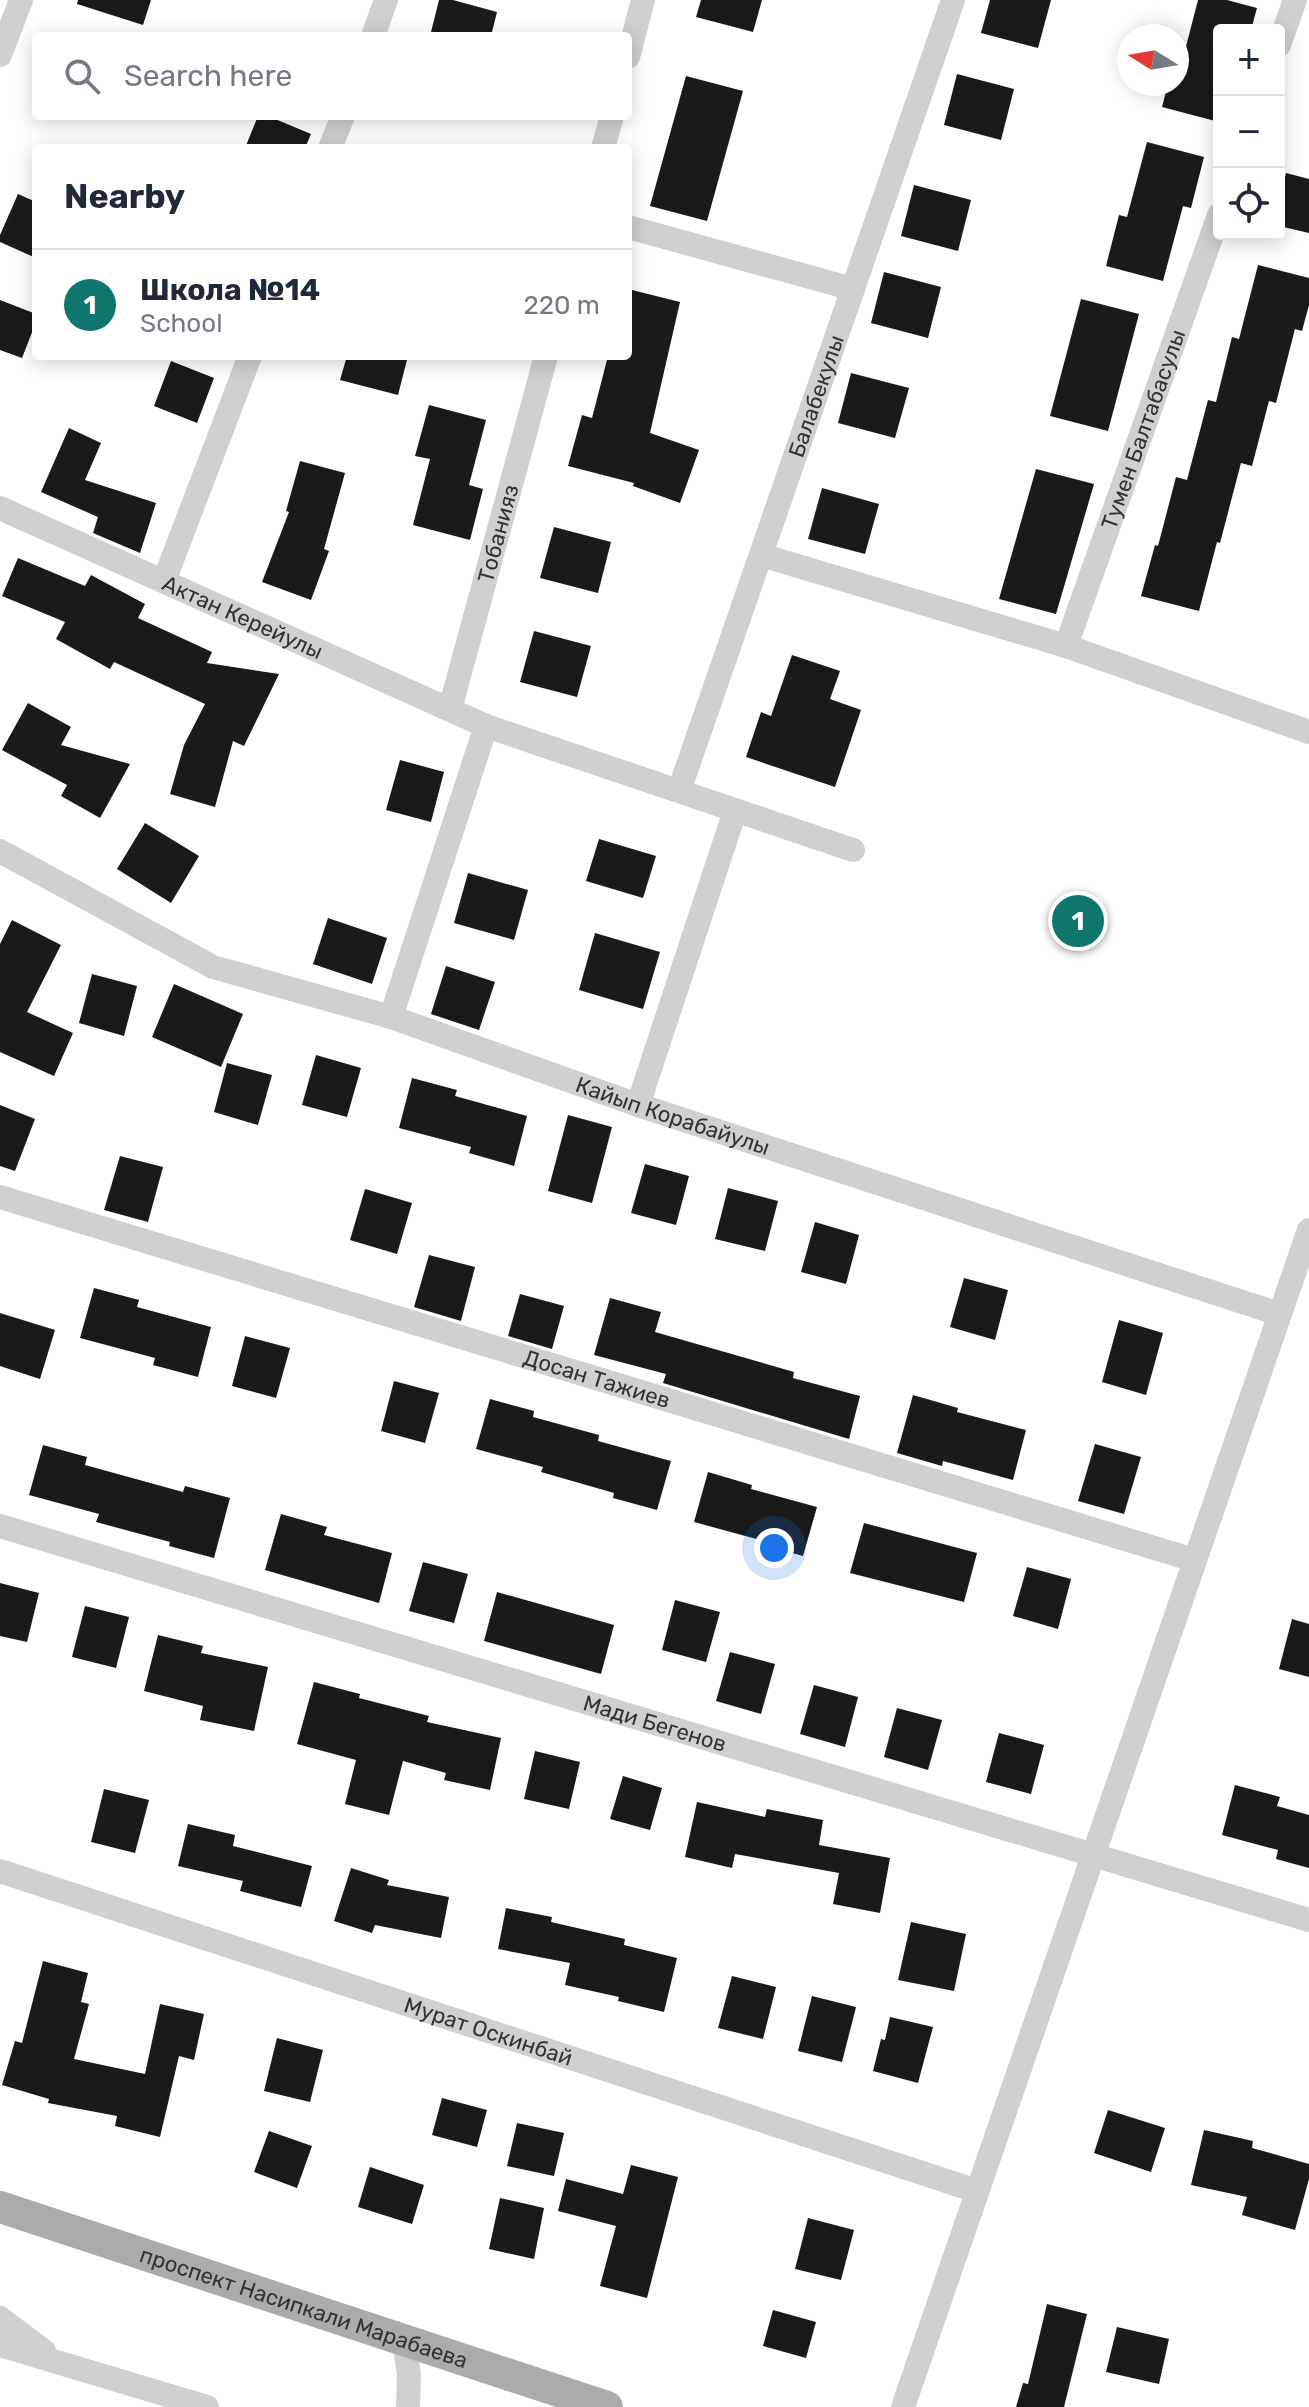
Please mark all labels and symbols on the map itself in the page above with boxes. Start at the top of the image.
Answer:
north arrow [1117,24,1189,96]
street label: Тумен Балтабасулы [1096,326,1191,533]
street label: Балабекулы [783,331,850,461]
street label: Тобанияз [472,482,524,586]
street label: Актан Керейулы [158,570,327,665]
pin: 1 [1052,891,1104,951]
street label: Кайып Корабайулы [572,1071,773,1161]
street label: Досан Тажиев [520,1344,673,1414]
your location [754,1528,794,1568]
street label: Мади Бегенов [580,1689,730,1758]
street label: Мурат Оскинбай [401,1991,576,2072]
street label: проспект Насипкали Марабаева [136,2241,471,2374]

